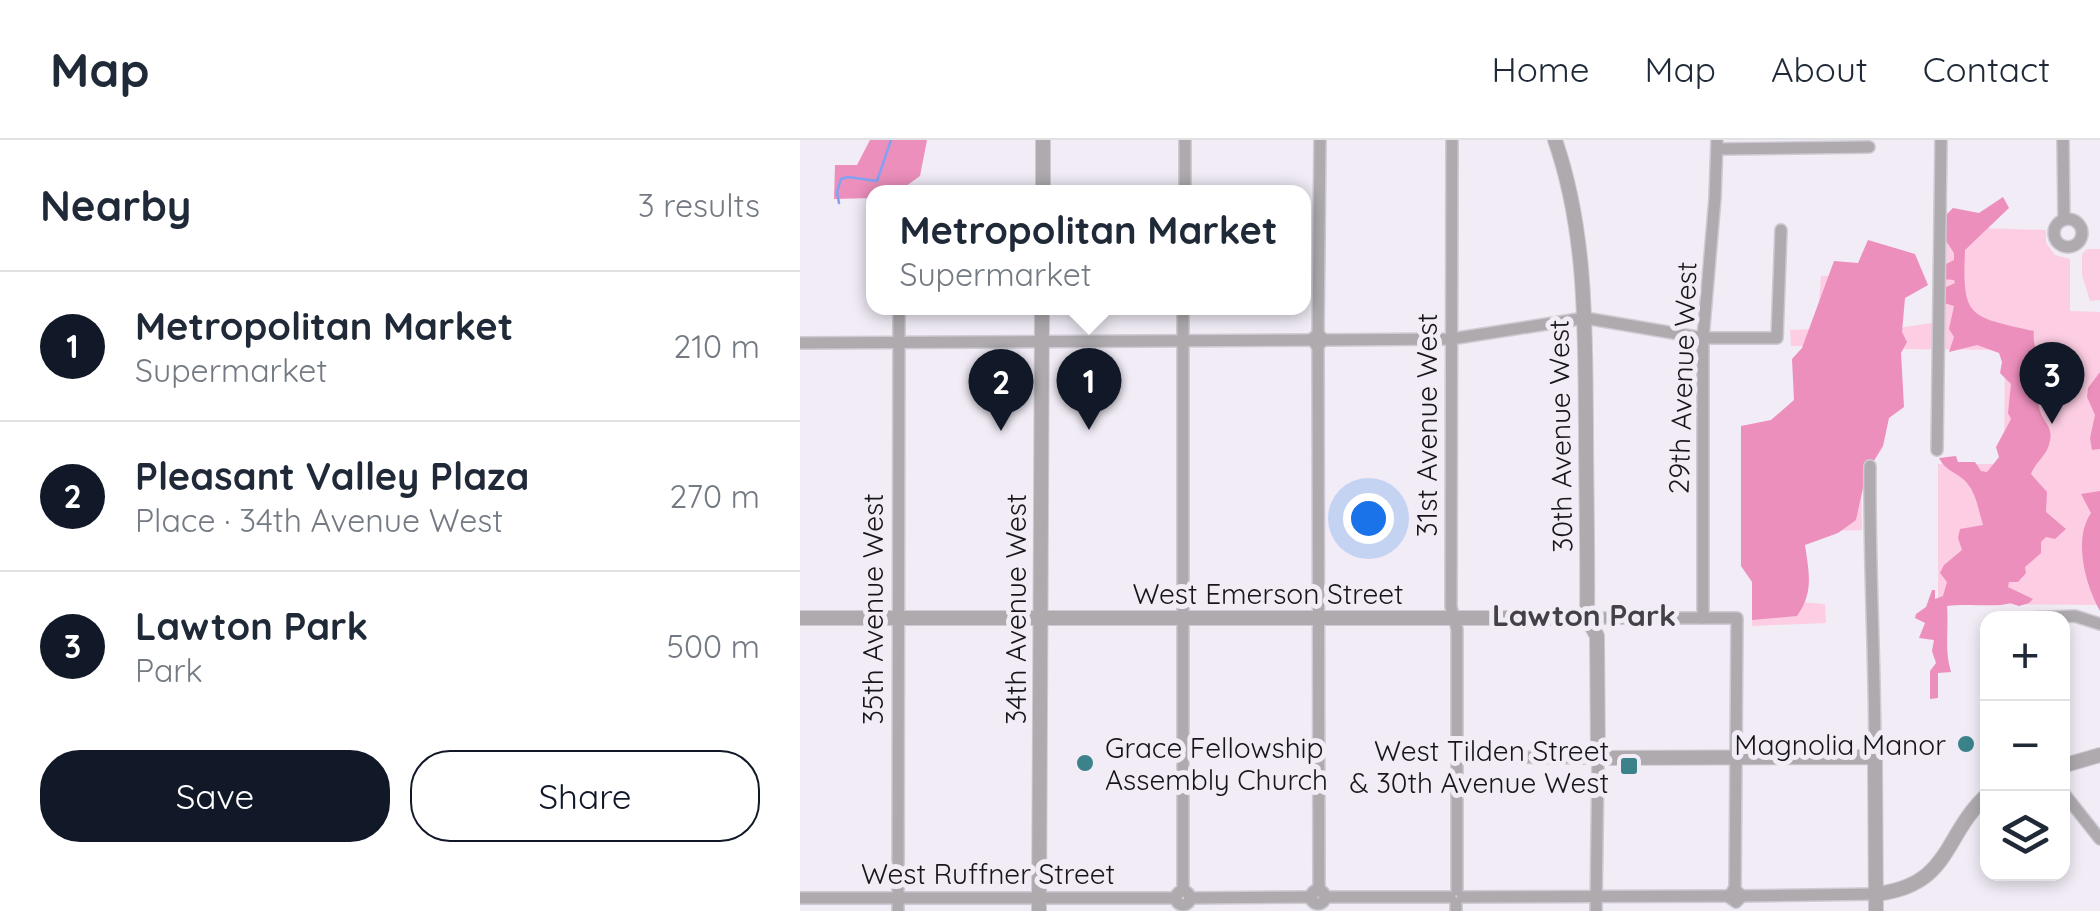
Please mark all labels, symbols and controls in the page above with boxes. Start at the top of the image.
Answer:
text: Map [50,39,150,99]
text: Home [1492,47,1590,91]
text: Map [1645,47,1716,91]
text: About [1771,47,1868,91]
text: Contact [1923,47,2050,91]
text: Nearby [40,179,191,232]
text: 3 results [638,185,760,225]
popup [866,185,1311,315]
text: Metropolitan Market [899,206,1278,254]
text: Supermarket [899,254,1092,294]
street label: 29th Avenue West [1660,261,1704,495]
text: Metropolitan Market [135,302,513,350]
street label: 31st Avenue West [1409,313,1444,537]
street label: 30th Avenue West [1540,319,1580,553]
text: 1 [66,326,79,366]
text: 210 m [673,326,760,366]
pin: 3 [2020,342,2084,424]
pin: 2 [968,348,1034,431]
pin: 1 [1056,348,1122,430]
text: Supermarket [135,350,327,390]
text: Pleasant Valley Plaza [135,452,529,500]
text: 2 [63,476,82,516]
text: 270 m [669,476,760,516]
street label: 35th Avenue West [855,493,890,725]
your location [1343,493,1394,544]
street label: 34th Avenue West [998,494,1033,724]
text: Place · 34th Avenue West [135,500,503,540]
street label: West Emerson Street [1132,576,1404,611]
district label: Lawton Park [1492,596,1676,634]
text: Lawton Park [135,602,368,650]
map controls [1980,611,2070,881]
button: + [1980,611,2070,701]
text: 3 [64,626,81,666]
text: 500 m [667,626,760,666]
text: Park [135,650,203,690]
button: − [1980,701,2070,791]
place label: Magnolia Manor [1734,727,1946,762]
place label: Grace Fellowship Assembly Church [1105,730,1328,797]
place label: West Tilden Street & 30th Avenue West [1349,733,1609,800]
marker: Magnolia Manor [1955,733,1977,755]
button: Save [40,750,390,842]
button: Share [410,750,760,842]
marker: Grace Fellowship Assembly Church [1074,752,1096,774]
marker: West Tilden Street & 30th Avenue West [1618,755,1640,777]
button: layers [1980,791,2070,881]
street label: West Ruffner Street [861,856,1115,891]

